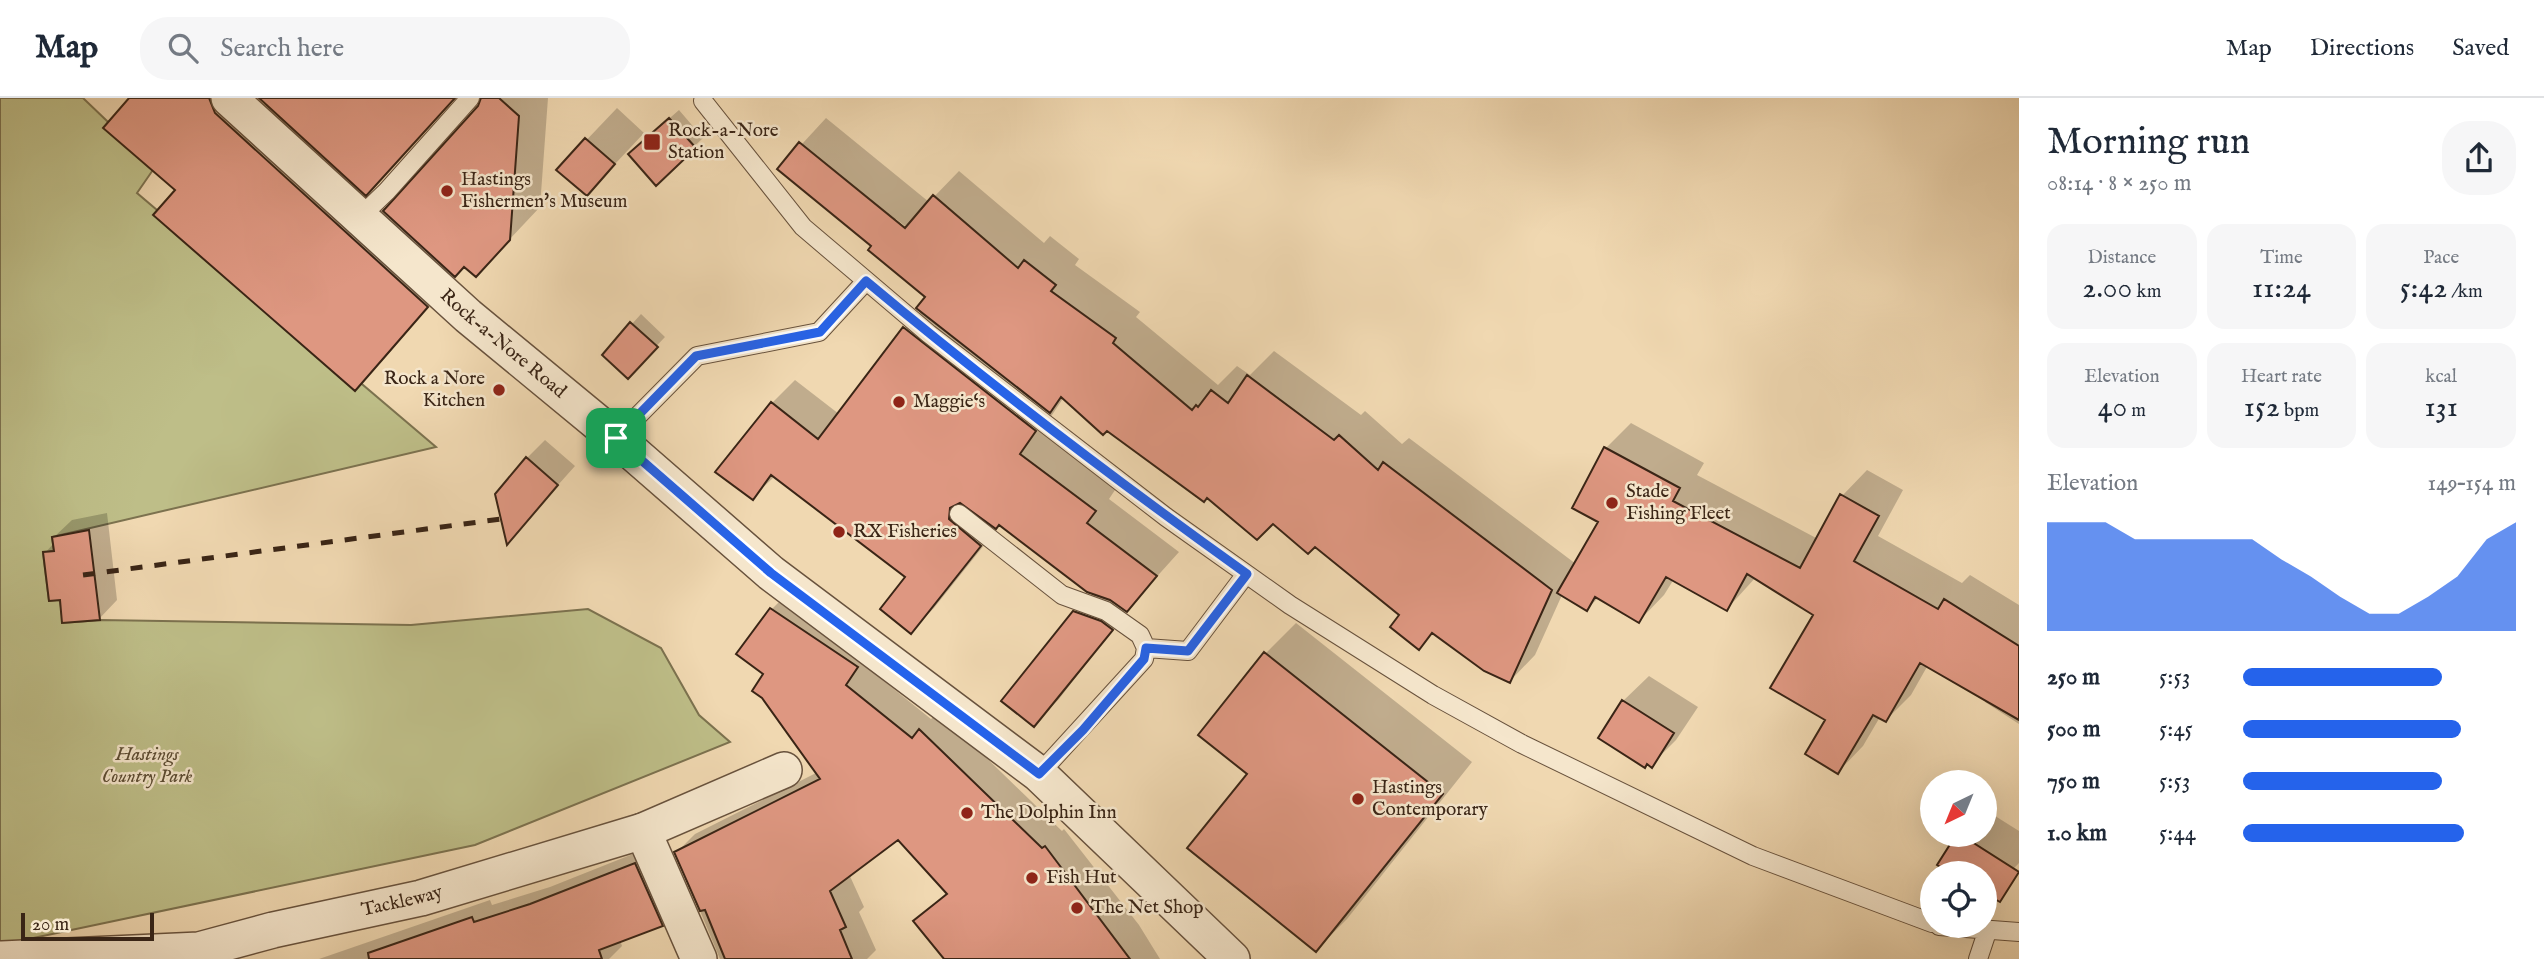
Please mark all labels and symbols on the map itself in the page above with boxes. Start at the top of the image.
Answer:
place label: Rock-a-Nore Station [668,119,779,165]
marker: Rock-a-Nore Station [642,132,662,152]
place label: Hastings Fishermen's Museum [461,168,628,214]
marker: Hastings Fishermen's Museum [439,183,455,199]
street label: Rock-a-Nore Road [435,284,572,404]
place label: Rock a Nore Kitchen [384,367,485,413]
marker: Rock a Nore Kitchen [491,382,507,398]
place label: Maggie‘s [913,390,985,414]
marker: Maggie‘s [891,394,907,410]
pin [586,408,646,468]
place label: Stade Fishing Fleet [1626,480,1731,526]
marker: Stade Fishing Fleet [1604,495,1620,511]
place label: RX Fisheries [853,520,957,544]
marker: RX Fisheries [831,524,847,540]
park label: Hastings Country Park [102,743,193,789]
north arrow [1920,770,1997,847]
place label: Hastings Contemporary [1372,776,1488,822]
marker: Hastings Contemporary [1350,791,1366,807]
place label: The Dolphin Inn [981,801,1117,825]
marker: The Dolphin Inn [959,805,975,821]
place label: Fish Hut [1046,866,1117,890]
marker: Fish Hut [1024,870,1040,886]
street label: Tackleway [359,880,446,923]
place label: The Net Shop [1091,896,1204,920]
marker: The Net Shop [1069,900,1085,916]
scale bar [21,910,154,942]

